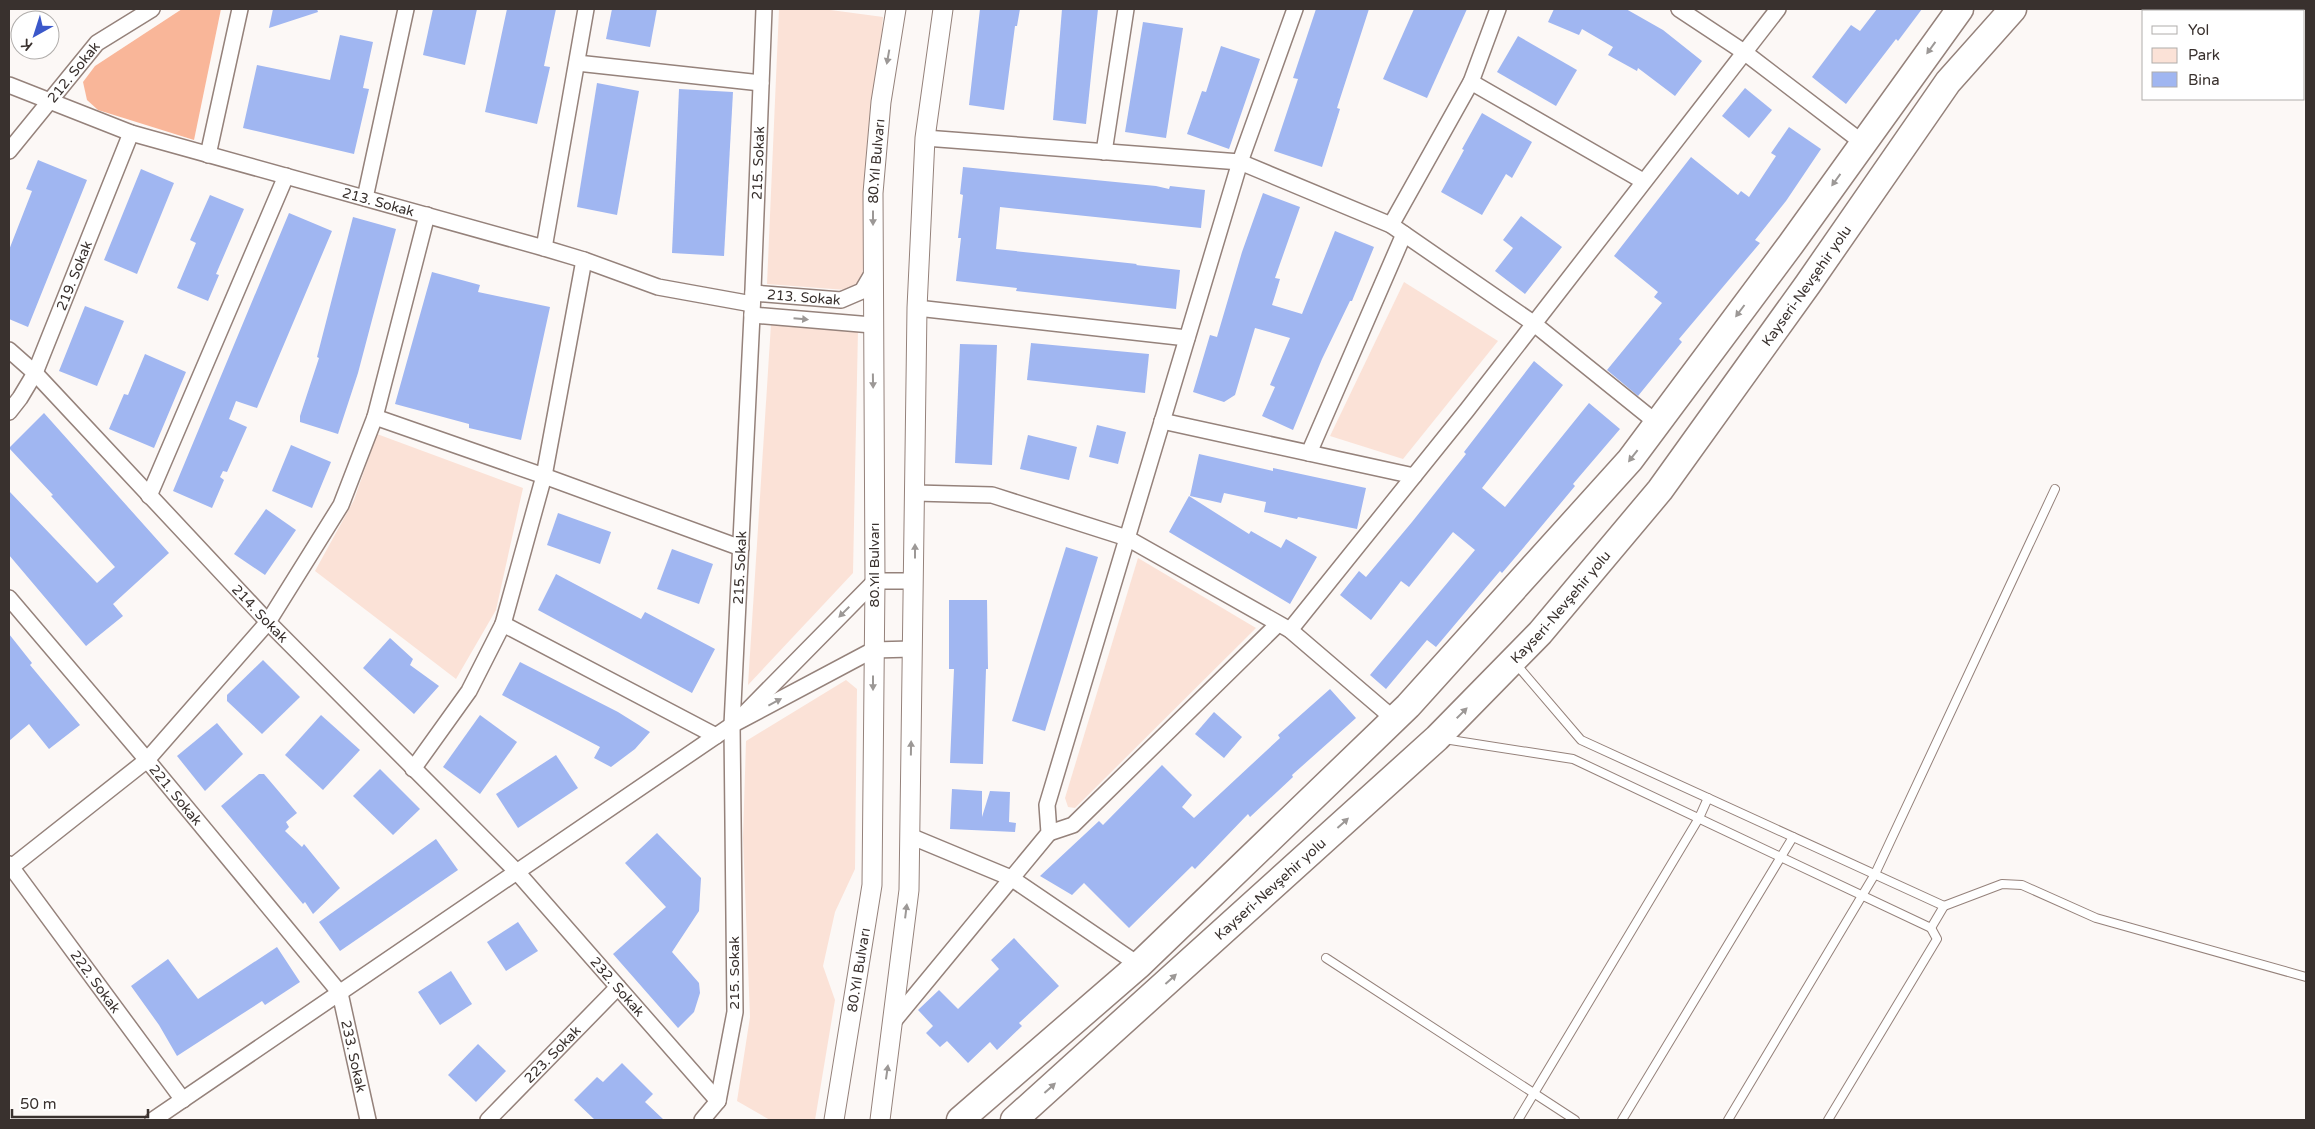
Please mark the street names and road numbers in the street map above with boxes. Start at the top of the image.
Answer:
street label: 212. Sokak [44,38,104,106]
street label: 80.Yıl Bulvarı [864,118,888,204]
street label: 215. Sokak [748,126,768,200]
street label: 213. Sokak [341,184,417,220]
street label: Kayseri-Nevşehir yolu [1758,222,1855,349]
street label: 219. Sokak [52,238,96,313]
street label: 213. Sokak [766,286,842,308]
street label: 80.Yıl Bulvarı [866,523,883,607]
street label: 215. Sokak [729,530,750,605]
street label: Kayseri-Nevşehir yolu [1507,547,1614,667]
street label: 214. Sokak [229,581,292,646]
street label: 221. Sokak [146,761,206,829]
street label: Kayseri-Nevşehir yolu [1211,834,1329,943]
street label: 80.Yıl Bulvarı [843,927,873,1013]
street label: 215. Sokak [726,936,743,1010]
street label: 222. Sokak [67,947,125,1017]
street label: 232. Sokak [587,953,649,1020]
street label: 233. Sokak [338,1018,370,1094]
street label: 223. Sokak [520,1022,584,1087]

